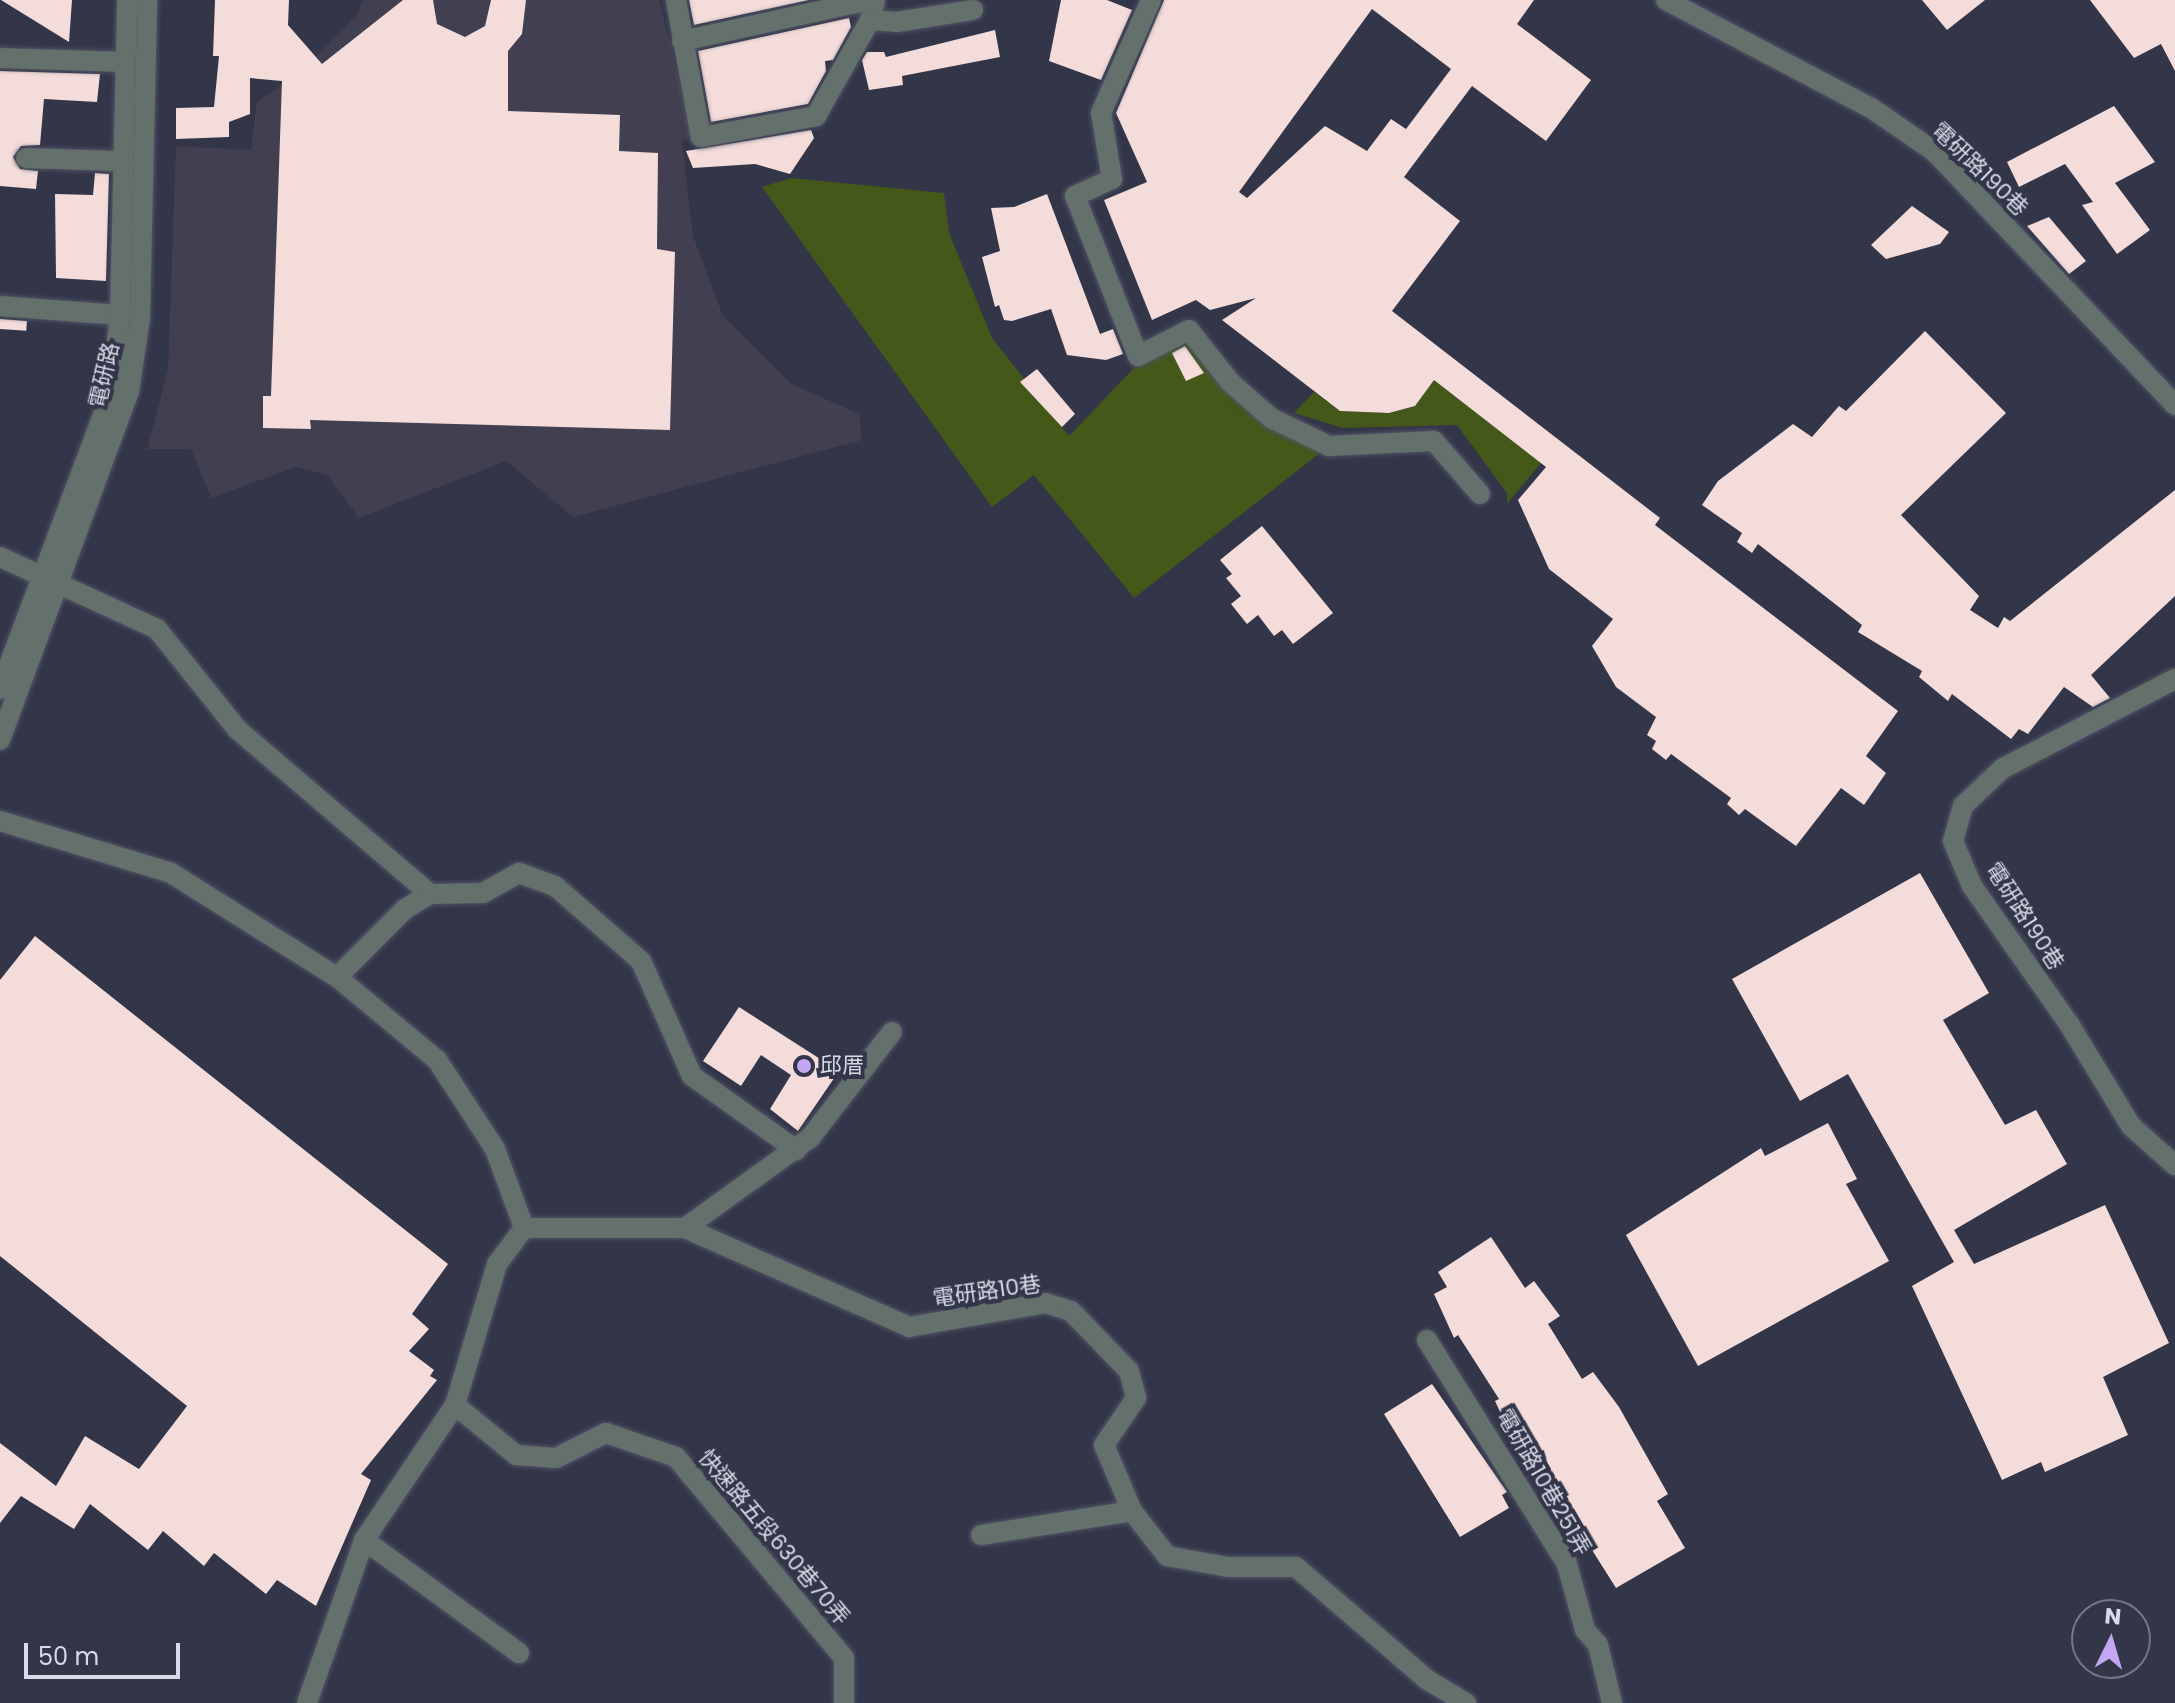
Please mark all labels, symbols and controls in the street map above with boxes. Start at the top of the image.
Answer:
street label: 電研路190巷 [1927,117,2033,221]
street label: 電研路 [84,340,124,410]
street label: 電研路190巷 [1981,857,2069,975]
place label: 邱厝 [820,1053,864,1079]
marker: 邱厝 [795,1057,813,1075]
street label: 電研路10巷 [931,1270,1043,1312]
street label: 電研路10巷251弄 [1491,1404,1597,1560]
street label: 快速路五段630巷70弄 [693,1444,855,1630]
north arrow [2071,1599,2151,1679]
text: N [2103,1600,2123,1633]
scale bar [28,1627,184,1677]
text: 50 m [38,1640,99,1673]

